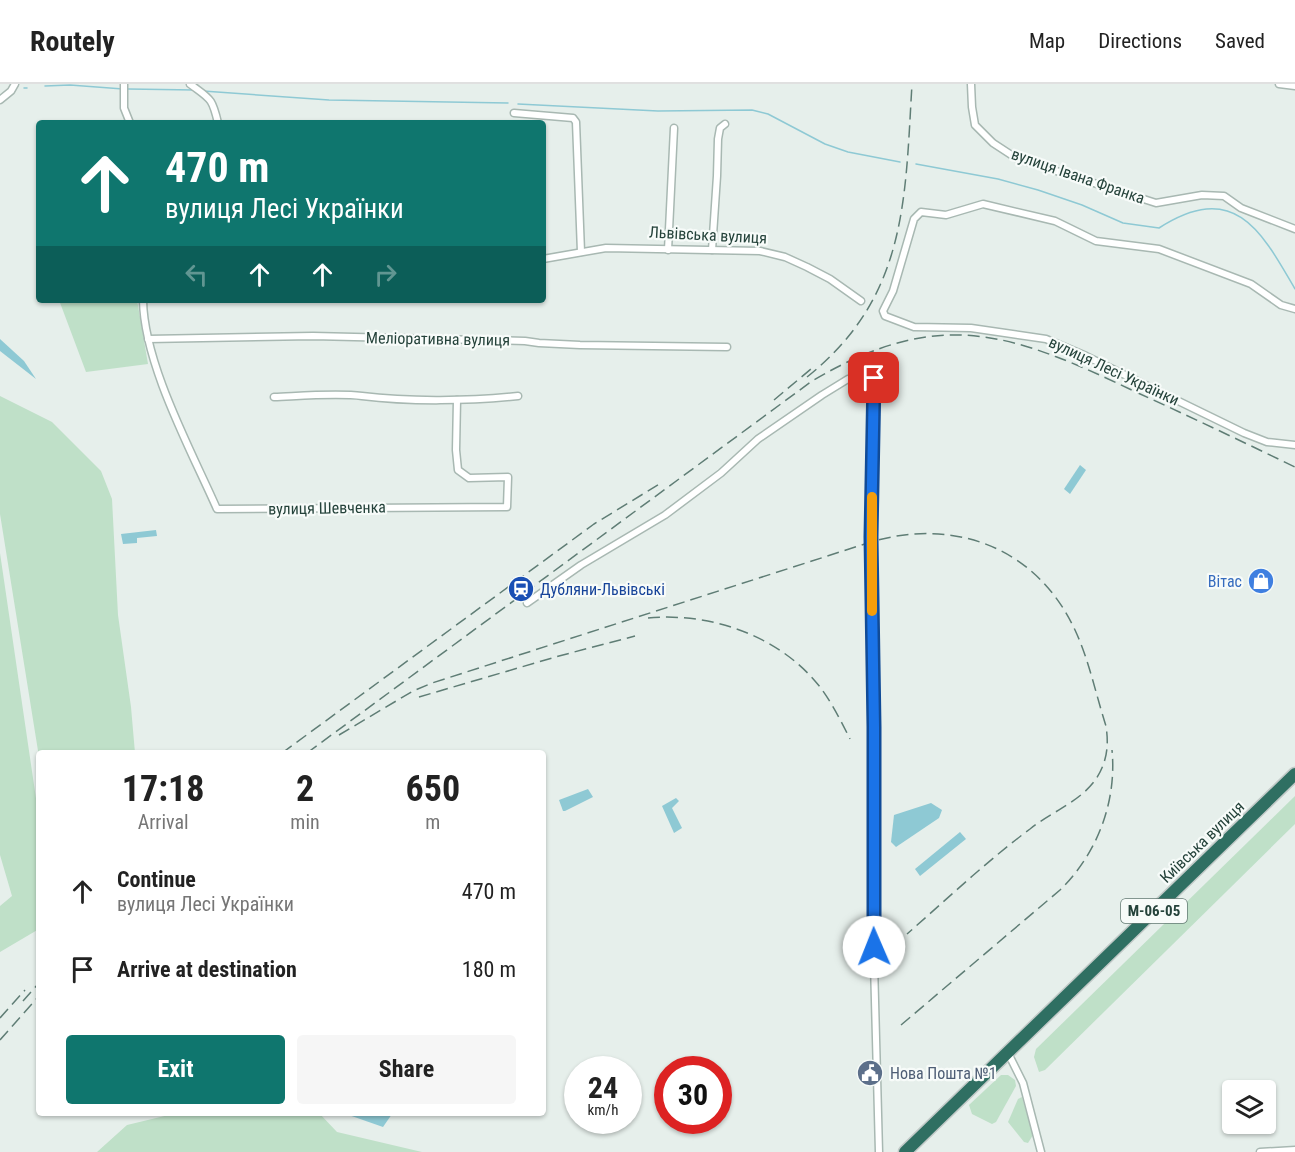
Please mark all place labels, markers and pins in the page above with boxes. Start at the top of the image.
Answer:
pin [848,352,899,403]
shop icon: Вітас [1246,566,1276,596]
place label: Вітас [1208,572,1242,591]
station icon: Дубляни-Львівські [506,574,536,604]
place label: Дубляни-Львівські [540,580,665,599]
public building icon: Нова Пошта №1 [855,1058,885,1088]
place label: Нова Пошта №1 [890,1064,997,1083]

